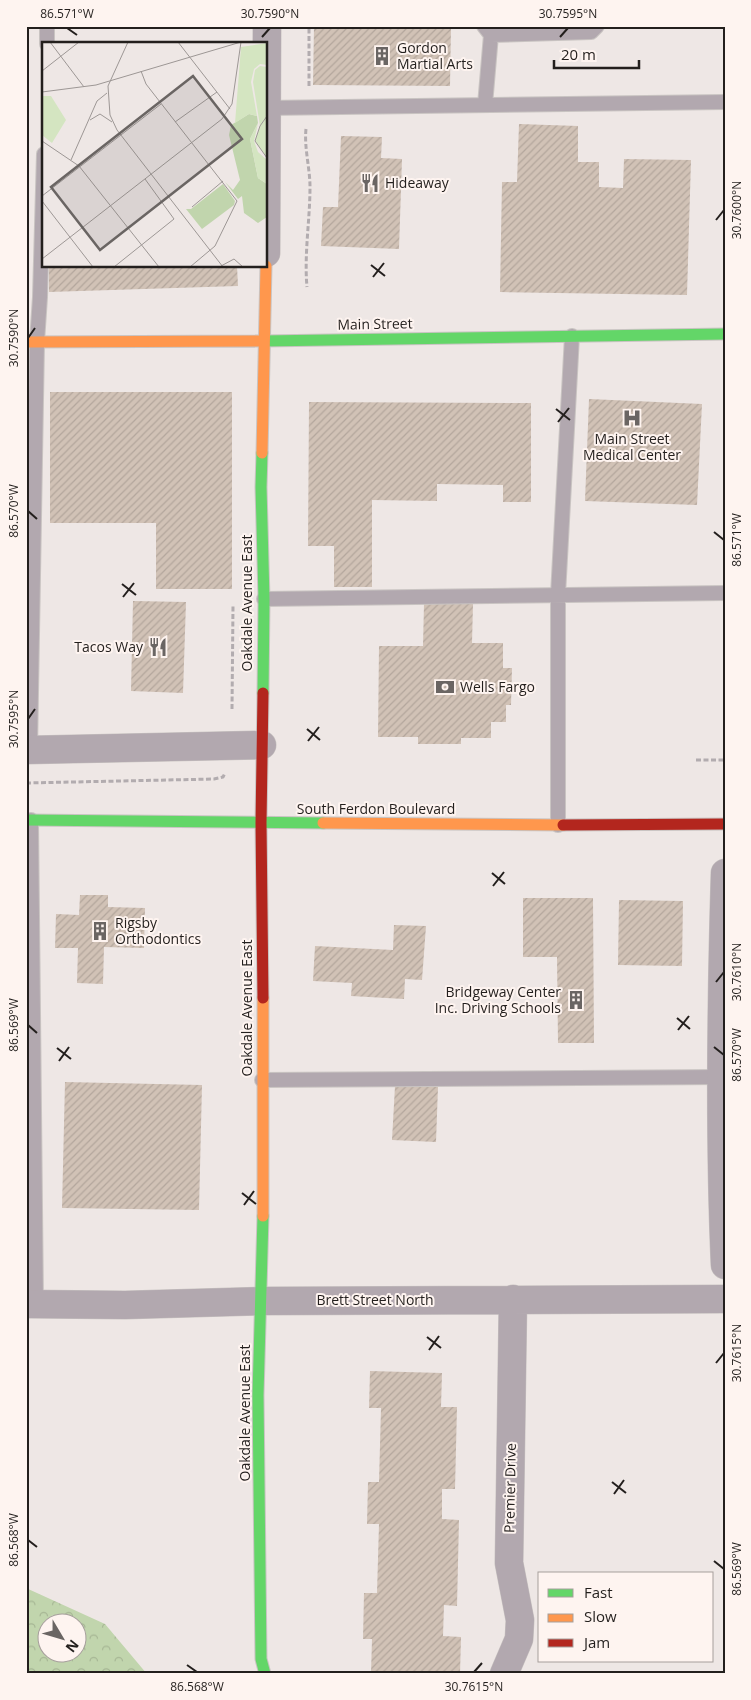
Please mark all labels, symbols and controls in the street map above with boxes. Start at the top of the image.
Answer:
text: 86.571°W [40,5,94,22]
text: 30.7590°N [241,5,299,22]
text: 30.7595°N [539,5,597,22]
place label: Gordon Martial Arts [397,38,473,73]
scale bar [554,38,638,70]
inset map [42,42,268,268]
text: 20 m [561,44,596,64]
building icon: Gordon Martial Arts [371,45,393,67]
restaurant icon: Hideaway [359,172,381,194]
place label: Hideaway [385,173,450,192]
text: 30.7600°N [728,181,745,239]
text: 30.7590°N [5,309,22,367]
street label: Main Street [337,313,413,334]
hospital icon: Main Street Medical Center [621,407,643,429]
place label: Main Street Medical Center [583,429,681,464]
text: 86.570°W [5,484,22,538]
text: 86.571°W [728,513,745,567]
street label: Oakdale Avenue East [237,534,256,672]
restaurant icon: Tacos Way [147,636,169,658]
place label: Tacos Way [74,637,144,656]
bank icon: Wells Fargo [434,676,456,698]
place label: Wells Fargo [460,677,535,696]
text: 30.7595°N [5,690,22,748]
street label: South Ferdon Boulevard [297,799,455,818]
place label: Rigsby Orthodontics [115,913,201,948]
building icon: Rigsby Orthodontics [89,920,111,942]
street label: Oakdale Avenue East [237,939,256,1077]
text: 30.7610°N [728,943,745,1001]
place label: Bridgeway Center Inc. Driving Schools [435,982,561,1017]
building icon: Bridgeway Center Inc. Driving Schools [565,989,587,1011]
text: 86.569°W [5,998,22,1052]
text: 86.570°W [728,1028,745,1082]
street label: Brett Street North [316,1290,434,1309]
text: 30.7615°N [728,1324,745,1382]
street label: Oakdale Avenue East [235,1344,254,1482]
street label: Premier Drive [499,1443,520,1533]
text: 86.568°W [5,1513,22,1567]
text: 86.569°W [728,1542,745,1596]
legend [538,1572,714,1662]
text: Fast [584,1582,613,1602]
text: Slow [584,1606,617,1626]
north arrow [38,1612,88,1662]
text: Jam [582,1632,610,1652]
text: N [62,1636,84,1657]
text: 86.568°W [170,1678,224,1695]
text: 30.7615°N [445,1678,503,1695]

